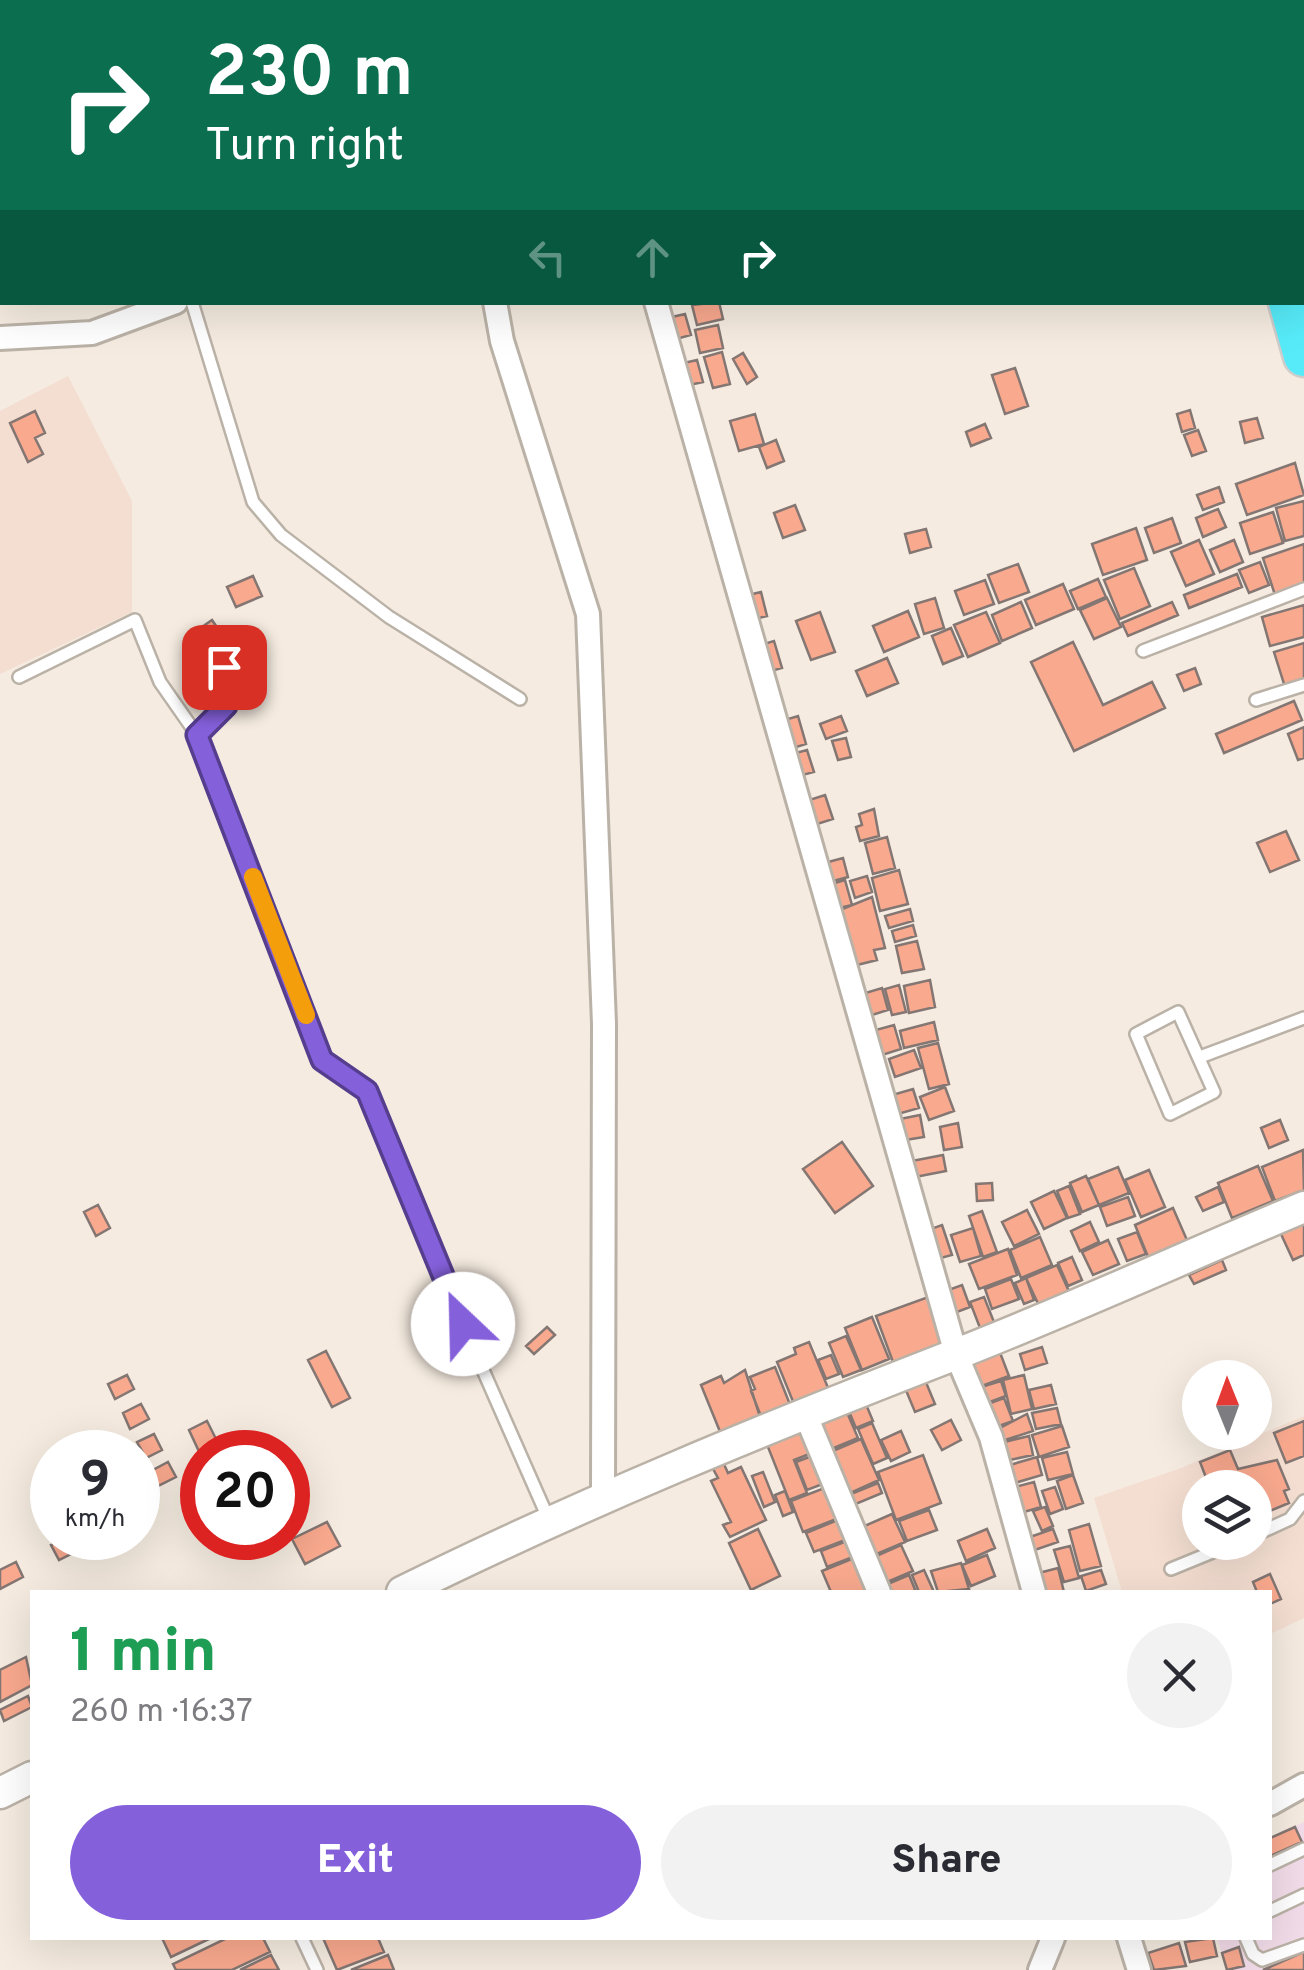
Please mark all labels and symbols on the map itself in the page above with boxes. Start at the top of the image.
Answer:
pin [182,625,267,710]
position arrow [411,1272,515,1376]
north arrow [1182,1360,1272,1450]
speed limit sign: 20 [180,1430,310,1560]

